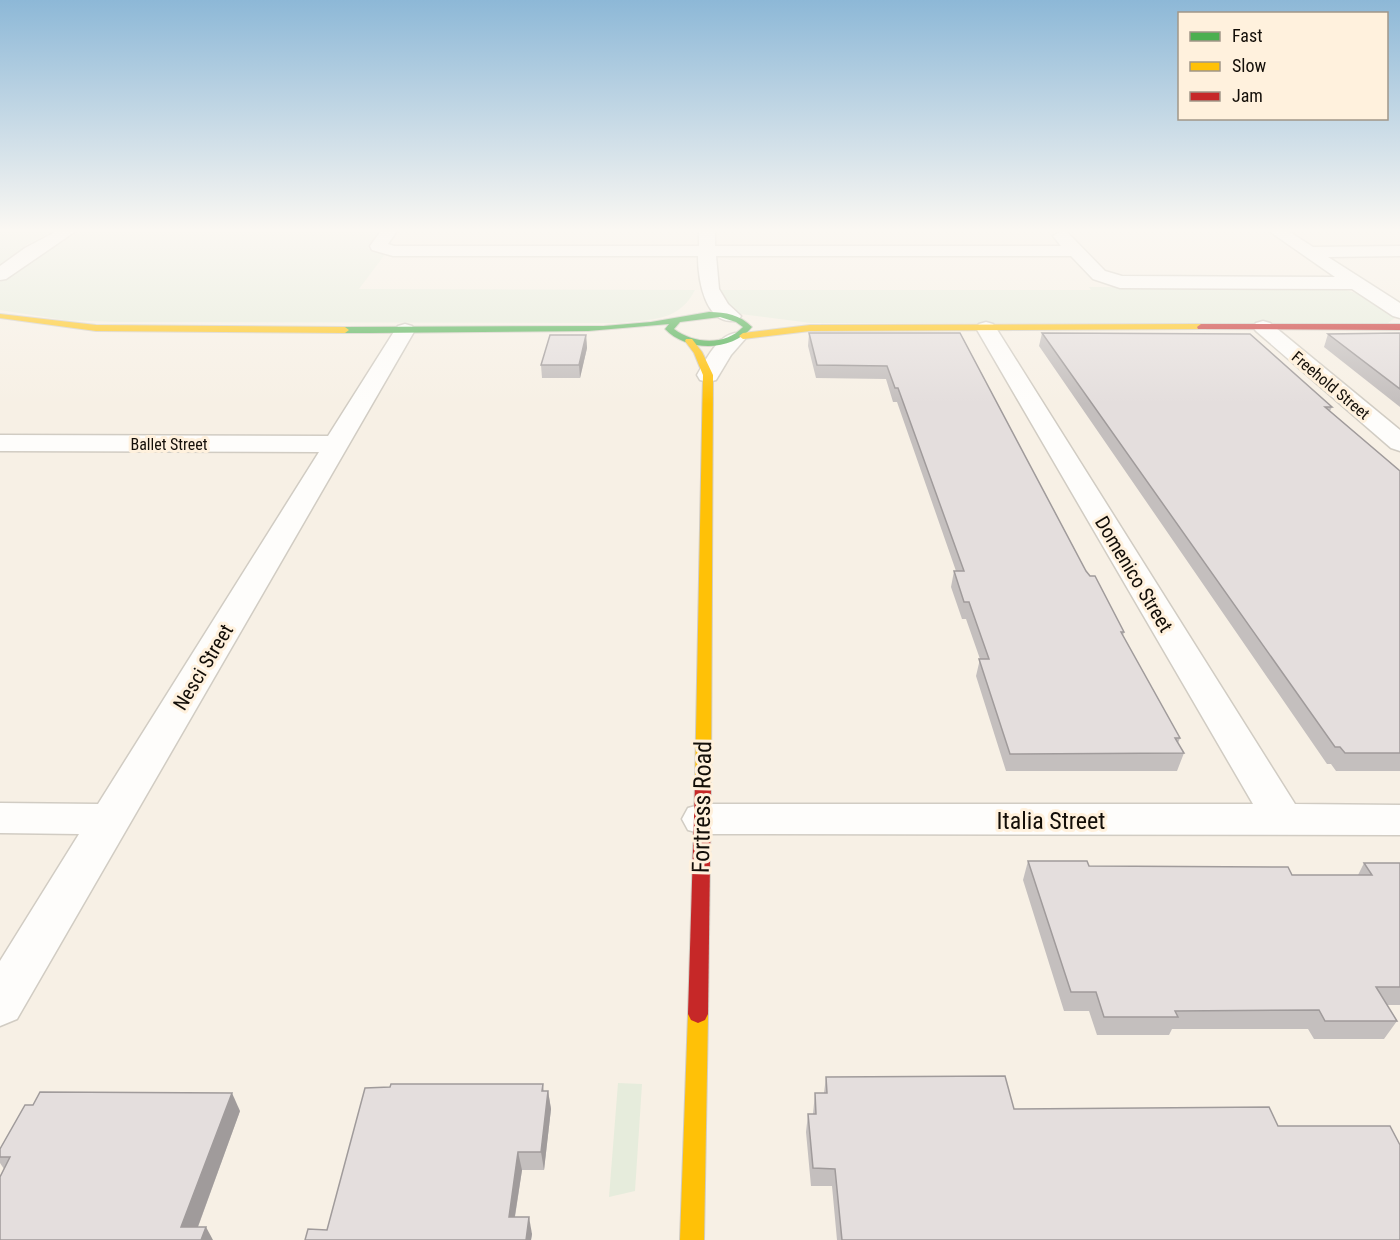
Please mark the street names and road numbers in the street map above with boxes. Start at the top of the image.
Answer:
street label: Freehold Street [1288,347,1374,424]
street label: Ballet Street [130,435,208,454]
street label: Domenico Street [1090,512,1178,636]
street label: Nesci Street [168,620,238,714]
street label: Fortress Road [687,741,717,873]
street label: Italia Street [997,807,1105,835]

